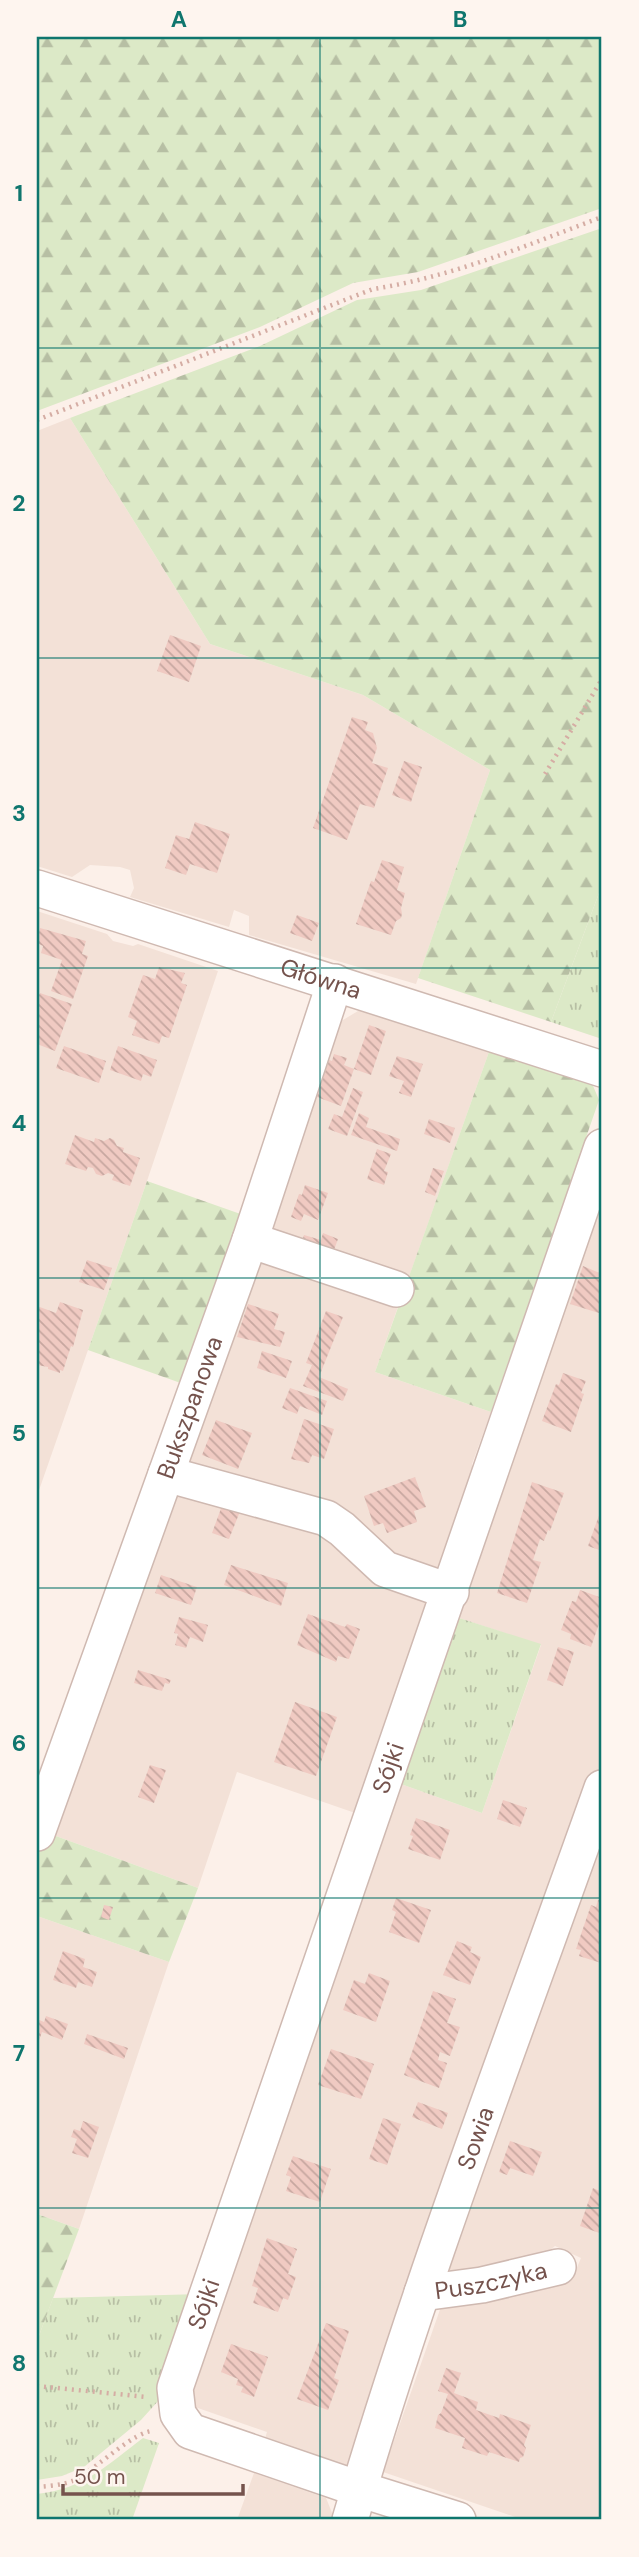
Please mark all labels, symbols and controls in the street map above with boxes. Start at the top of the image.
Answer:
text: A [171,4,187,34]
text: B [453,4,467,34]
text: 1 [15,178,23,208]
text: 2 [12,488,26,518]
text: 3 [12,798,26,828]
street label: Główna [277,951,365,1006]
text: 4 [12,1108,27,1138]
street label: Bukszpanowa [149,1332,229,1483]
text: 5 [12,1418,26,1448]
text: 6 [12,1728,26,1758]
street label: Sójki [365,1738,411,1797]
text: 7 [13,2038,25,2068]
street label: Sowia [450,2102,501,2174]
street label: Puszczyka [433,2254,550,2306]
street label: Sójki [180,2274,226,2334]
text: 8 [12,2348,26,2378]
scale bar [63,2452,243,2496]
text: 50 m [74,2463,125,2491]

